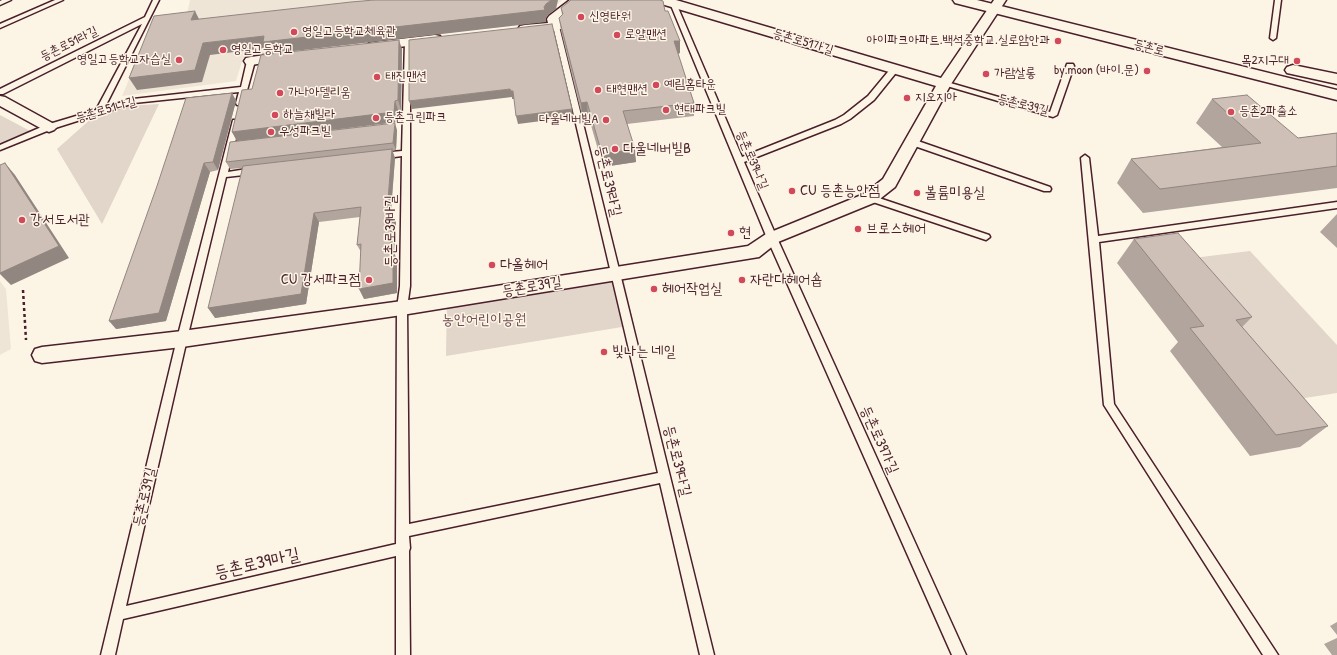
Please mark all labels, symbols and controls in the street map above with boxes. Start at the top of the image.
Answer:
place label: 신영타워 [589,9,631,25]
marker: 신영타워 [576,12,586,22]
street label: 등촌로51라길 [37,23,101,65]
place label: 영일고등학교체육관 [302,24,396,40]
street label: 등촌로51가길 [771,25,835,59]
marker: 영일고등학교체육관 [289,27,299,37]
place label: 로얄맨션 [625,27,667,43]
marker: 로얄맨션 [612,30,622,40]
place label: 아이파크아파트.백석중학교.실로암안과 [867,33,1050,49]
marker: 아이파크아파트.백석중학교.실로암안과 [1053,36,1063,46]
street label: 등촌로 [1132,37,1166,59]
place label: 영일고등학교 [231,42,294,58]
marker: 영일고등학교 [218,45,228,55]
place label: 영일고등학교자습실 [77,52,171,68]
place label: 목2지구대 [1241,53,1289,69]
marker: 영일고등학교자습실 [174,55,184,65]
marker: 목2지구대 [1292,56,1302,66]
place label: by.moon (바이.문) [1054,63,1139,79]
place label: 가람살롱 [994,66,1036,82]
marker: by.moon (바이.문) [1142,66,1152,76]
place label: 태진맨션 [385,69,427,85]
marker: 가람살롱 [981,69,991,79]
marker: 태진맨션 [372,72,382,82]
place label: 예림홈타운 [664,77,716,93]
marker: 예림홈타운 [651,80,661,90]
place label: 태현맨션 [606,82,648,98]
place label: 가나아델리움 [288,85,351,101]
marker: 태현맨션 [593,85,603,95]
marker: 가나아델리움 [275,88,285,98]
place label: 지오지아 [915,90,957,106]
street label: 등촌로39길 [996,91,1050,119]
marker: 지오지아 [902,93,912,103]
street label: 등촌로51나길 [74,94,138,126]
place label: 현대파크빌 [674,102,726,118]
place label: 등촌2파출소 [1239,104,1297,120]
marker: 현대파크빌 [661,105,671,115]
place label: 하늘채빌라 [283,107,335,123]
marker: 등촌2파출소 [1226,107,1236,117]
marker: 하늘채빌라 [270,110,280,120]
place label: 등촌그린파크 [384,110,447,126]
place label: 다울네버빌A [539,112,598,128]
marker: 등촌그린파크 [371,113,381,123]
marker: 다울네버빌A [601,115,611,125]
place label: 우성파크빌 [279,124,331,140]
marker: 우성파크빌 [266,127,276,137]
street label: 등촌로39나길 [733,128,771,192]
place label: 다울네버빌B [623,140,691,158]
street label: 등촌로39라길 [591,144,625,218]
marker: 다울네버빌B [610,144,620,154]
place label: CU 등촌능안점 [800,182,880,200]
place label: 볼륨미용실 [925,184,985,202]
marker: CU 등촌능안점 [787,186,797,196]
marker: 볼륨미용실 [912,188,922,198]
street label: 등촌로39바길 [382,195,400,267]
place label: 강서도서관 [30,211,90,229]
marker: 강서도서관 [17,215,27,225]
place label: 브로스헤어 [866,220,926,238]
place label: 현 [739,224,751,242]
marker: 브로스헤어 [853,224,863,234]
marker: 현 [726,228,736,238]
place label: 다올헤어 [500,256,548,274]
marker: 다올헤어 [487,260,497,270]
place label: CU 강서파크점 [281,271,361,289]
place label: 자란다헤어숍 [750,271,822,289]
street label: 등촌로39길 [501,273,563,301]
marker: CU 강서파크점 [364,275,374,285]
marker: 자란다헤어숍 [737,275,747,285]
place label: 헤어작업실 [662,280,722,298]
marker: 헤어작업실 [649,284,659,294]
park label: 농안어린이공원 [442,311,526,329]
place label: 빛나는 네일 [612,343,676,361]
marker: 빛나는 네일 [599,347,609,357]
street label: 등촌로39가길 [856,403,902,477]
street label: 등촌로39다길 [659,424,695,498]
street label: 등촌로39길 [129,465,161,529]
street label: 등촌로39마길 [212,544,302,584]

